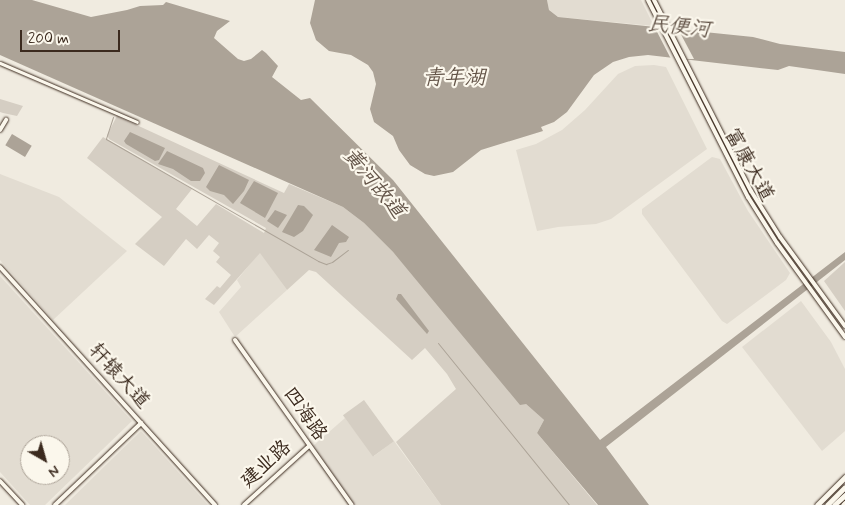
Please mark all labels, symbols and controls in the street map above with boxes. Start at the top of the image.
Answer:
water label: 民便河 [646,11,712,43]
scale bar [22,20,122,52]
text: 200 m [28,29,69,49]
water label: 青年湖 [423,65,485,91]
street label: 富康大道 [719,124,779,206]
water label: 黄河故道 [337,143,411,223]
street label: 轩辕大道 [83,338,155,414]
street label: 四海路 [278,383,332,445]
north arrow [20,435,70,485]
street label: 建业路 [236,435,296,493]
text: N [44,461,63,481]

